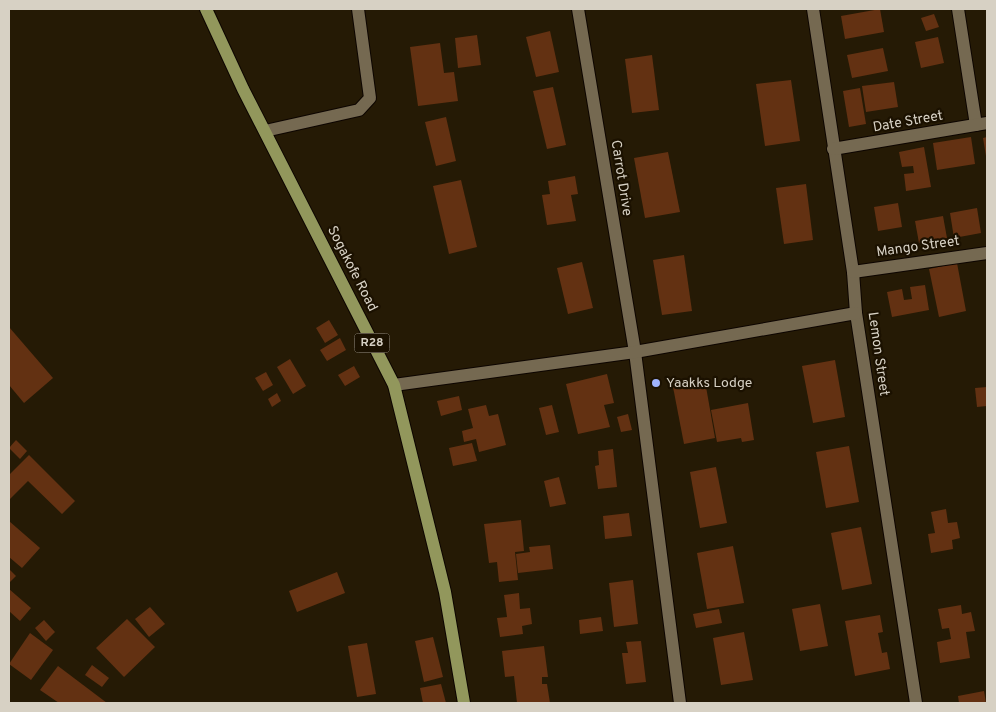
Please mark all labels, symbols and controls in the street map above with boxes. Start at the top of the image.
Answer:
street label: Date Street [872,107,944,137]
street label: Carrot Drive [607,139,635,217]
street label: Sogakofe Road [323,223,381,315]
street label: Mango Street [875,233,961,261]
street label: Lemon Street [864,311,892,397]
road number: R28 [354,333,390,352]
place label: Yaakks Lodge [666,375,752,392]
marker: Yaakks Lodge [650,377,662,389]

